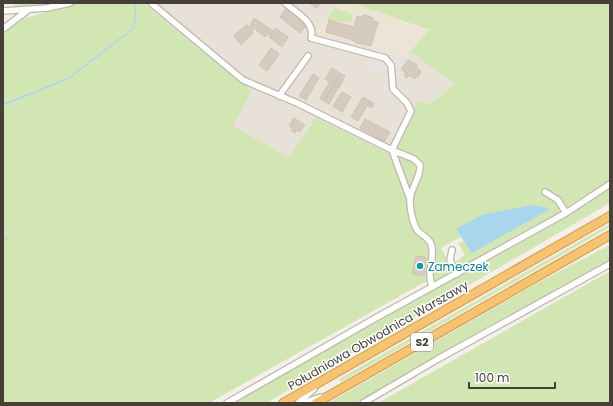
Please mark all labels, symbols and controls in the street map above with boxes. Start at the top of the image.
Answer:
place label: Zameczek [428,258,490,275]
marker: Zameczek [415,261,425,271]
street label: Południowa Obwodnica Warszawy [285,276,472,394]
road number: S2 [411,333,433,351]
scale bar [469,364,555,390]
text: 100 m [475,369,509,386]

